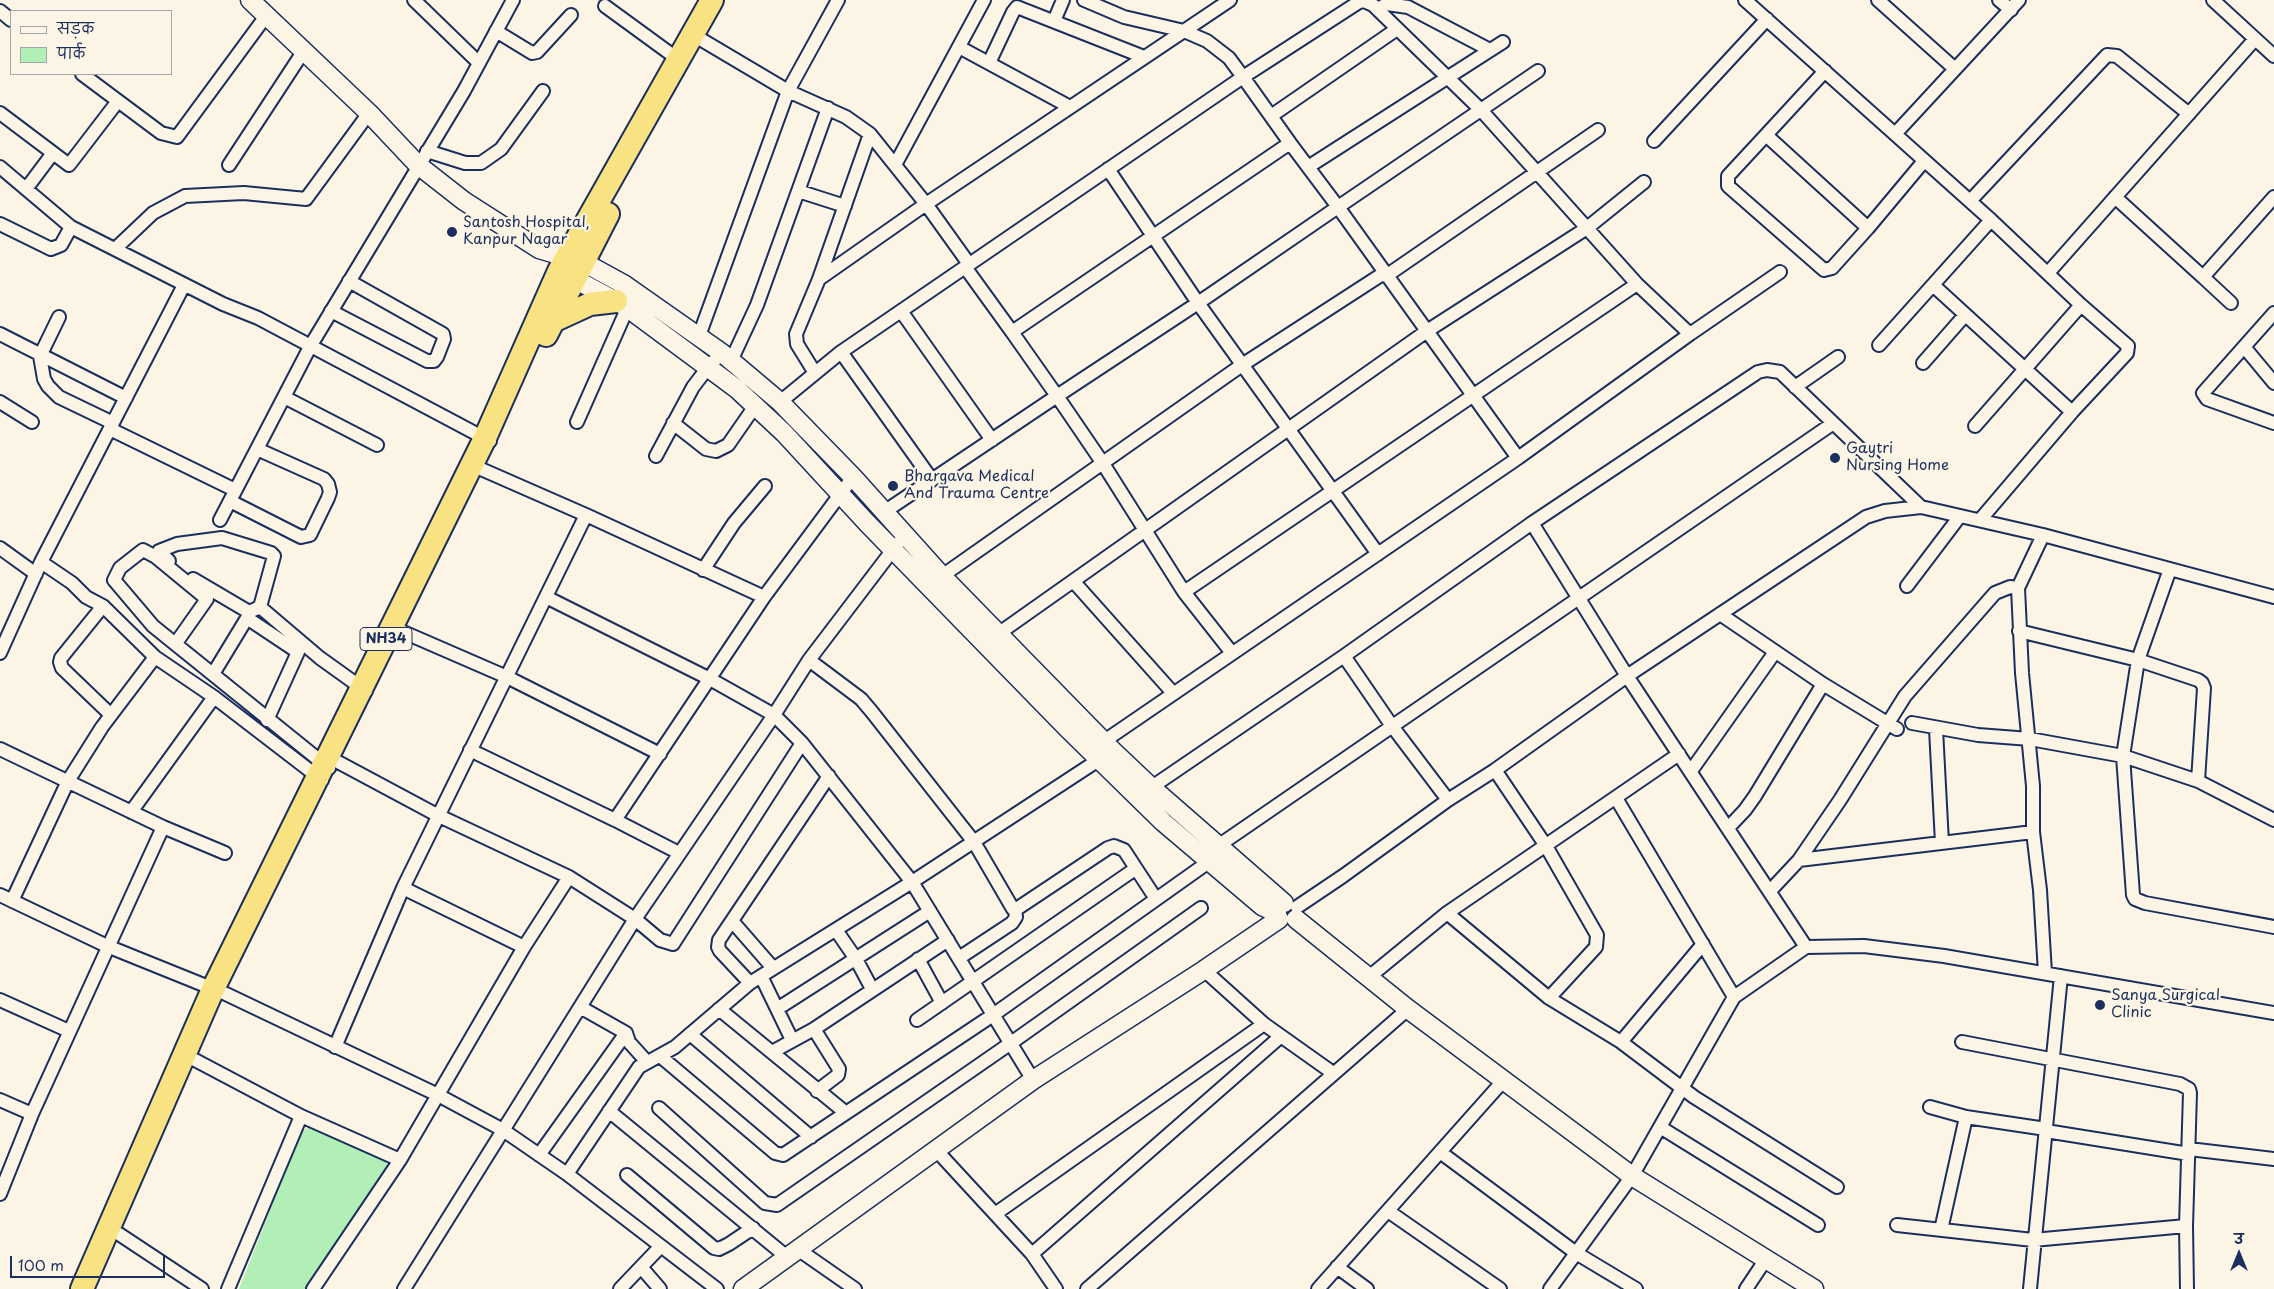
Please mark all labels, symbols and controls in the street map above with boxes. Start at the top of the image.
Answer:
legend [10,10,172,75]
text: सड़क [57,16,94,39]
text: पार्क [57,41,85,64]
place label: Santosh Hospital, Kanpur Nagar [463,214,590,249]
marker: Santosh Hospital, Kanpur Nagar [445,225,459,239]
place label: Gaytri Nursing Home [1846,440,1949,475]
marker: Gaytri Nursing Home [1828,451,1842,465]
place label: Bhargava Medical And Trauma Centre [904,468,1049,503]
marker: Bhargava Medical And Trauma Centre [886,479,900,493]
road number: NH34 [360,628,412,650]
place label: Sanya Surgical Clinic [2111,987,2220,1022]
marker: Sanya Surgical Clinic [2093,998,2107,1012]
text: उ [2234,1228,2244,1249]
north arrow [2214,1229,2264,1279]
scale bar [12,1246,168,1278]
text: 100 m [18,1253,64,1276]

